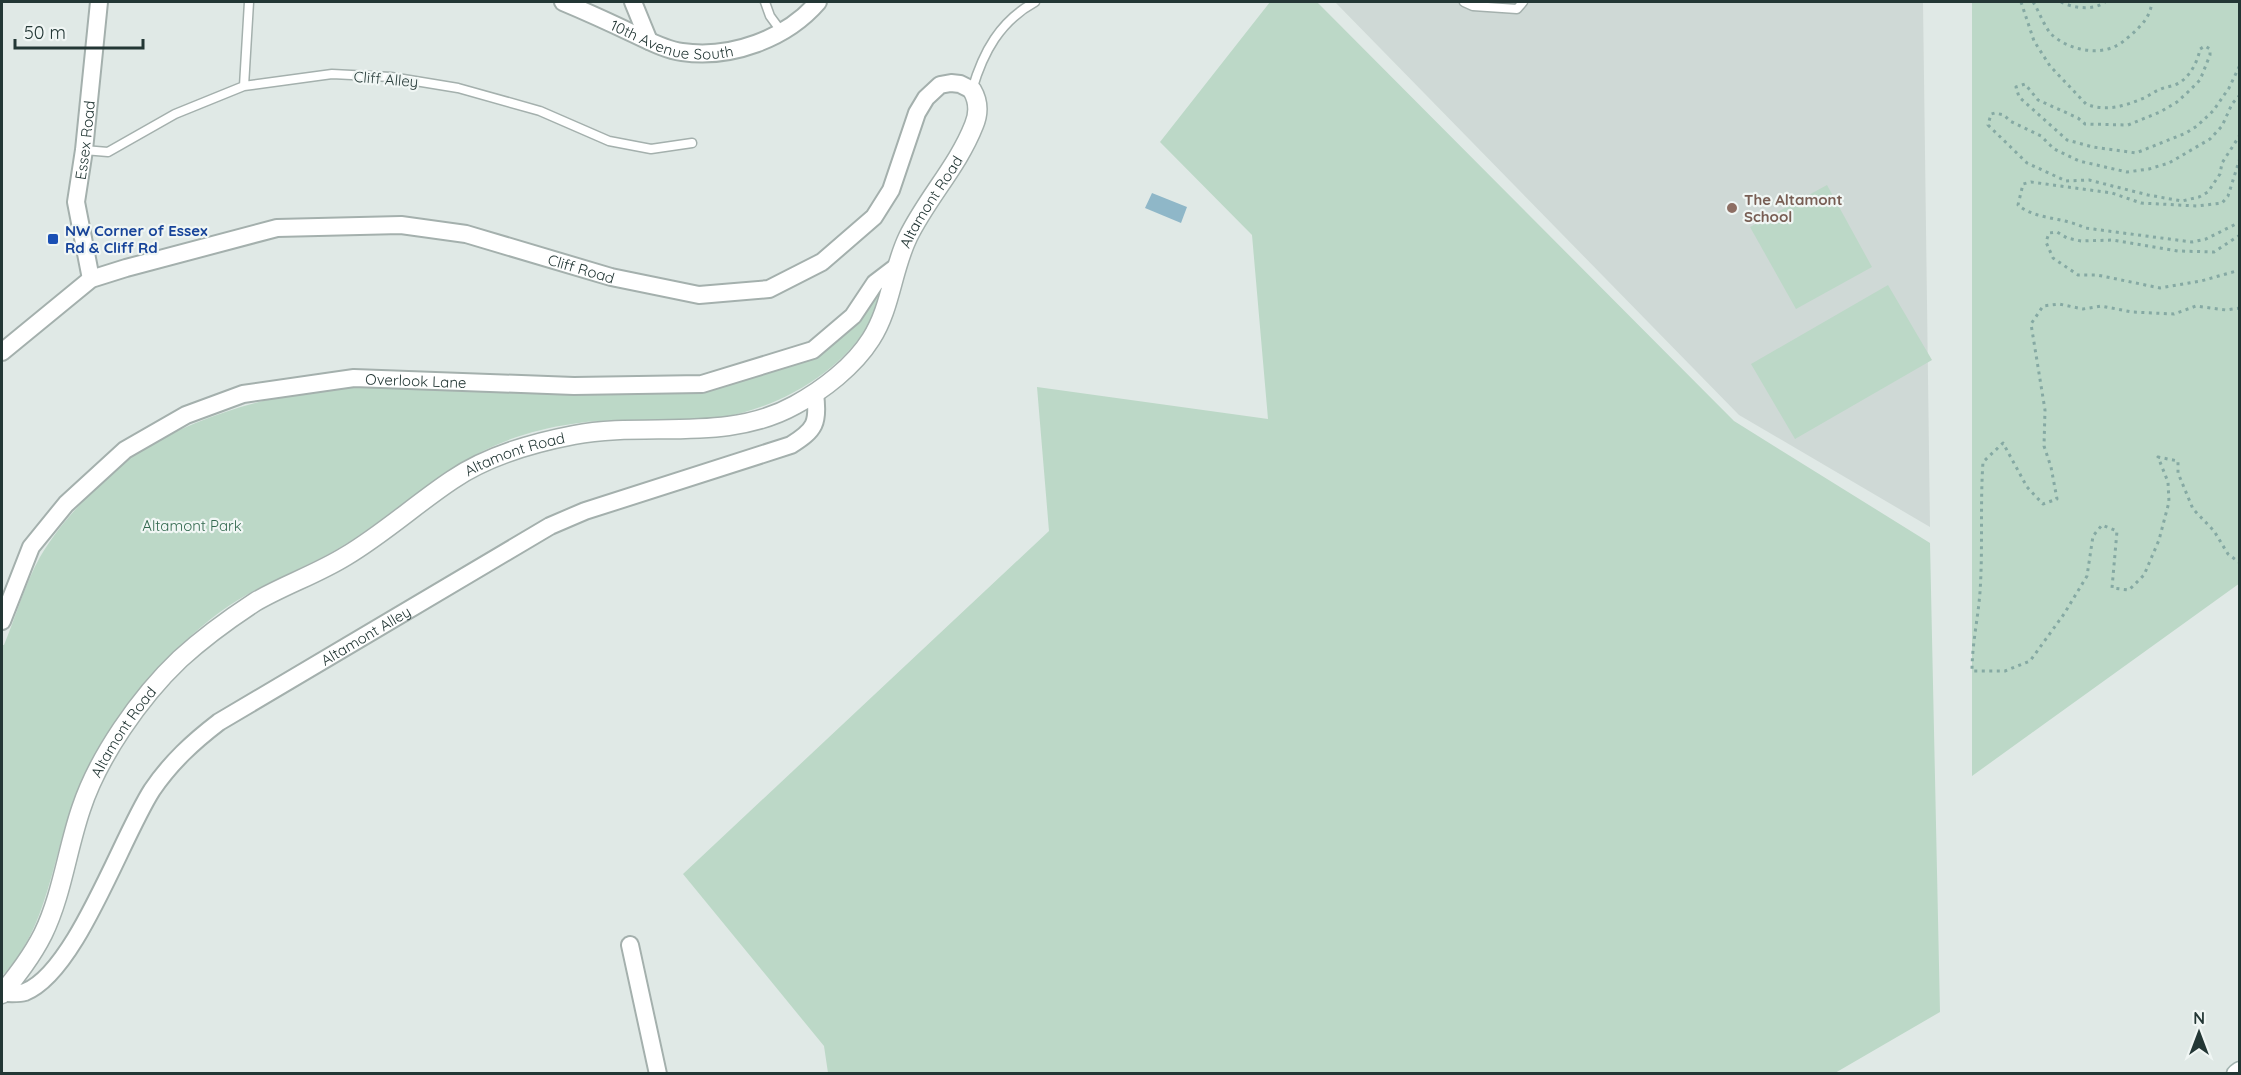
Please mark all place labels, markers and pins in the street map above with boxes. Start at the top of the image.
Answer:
place label: The Altamont School [1744,190,1843,226]
marker: The Altamont School [1725,201,1739,215]
place label: NW Corner of Essex Rd & Cliff Rd [65,221,208,257]
marker: NW Corner of Essex Rd & Cliff Rd [46,232,60,246]

